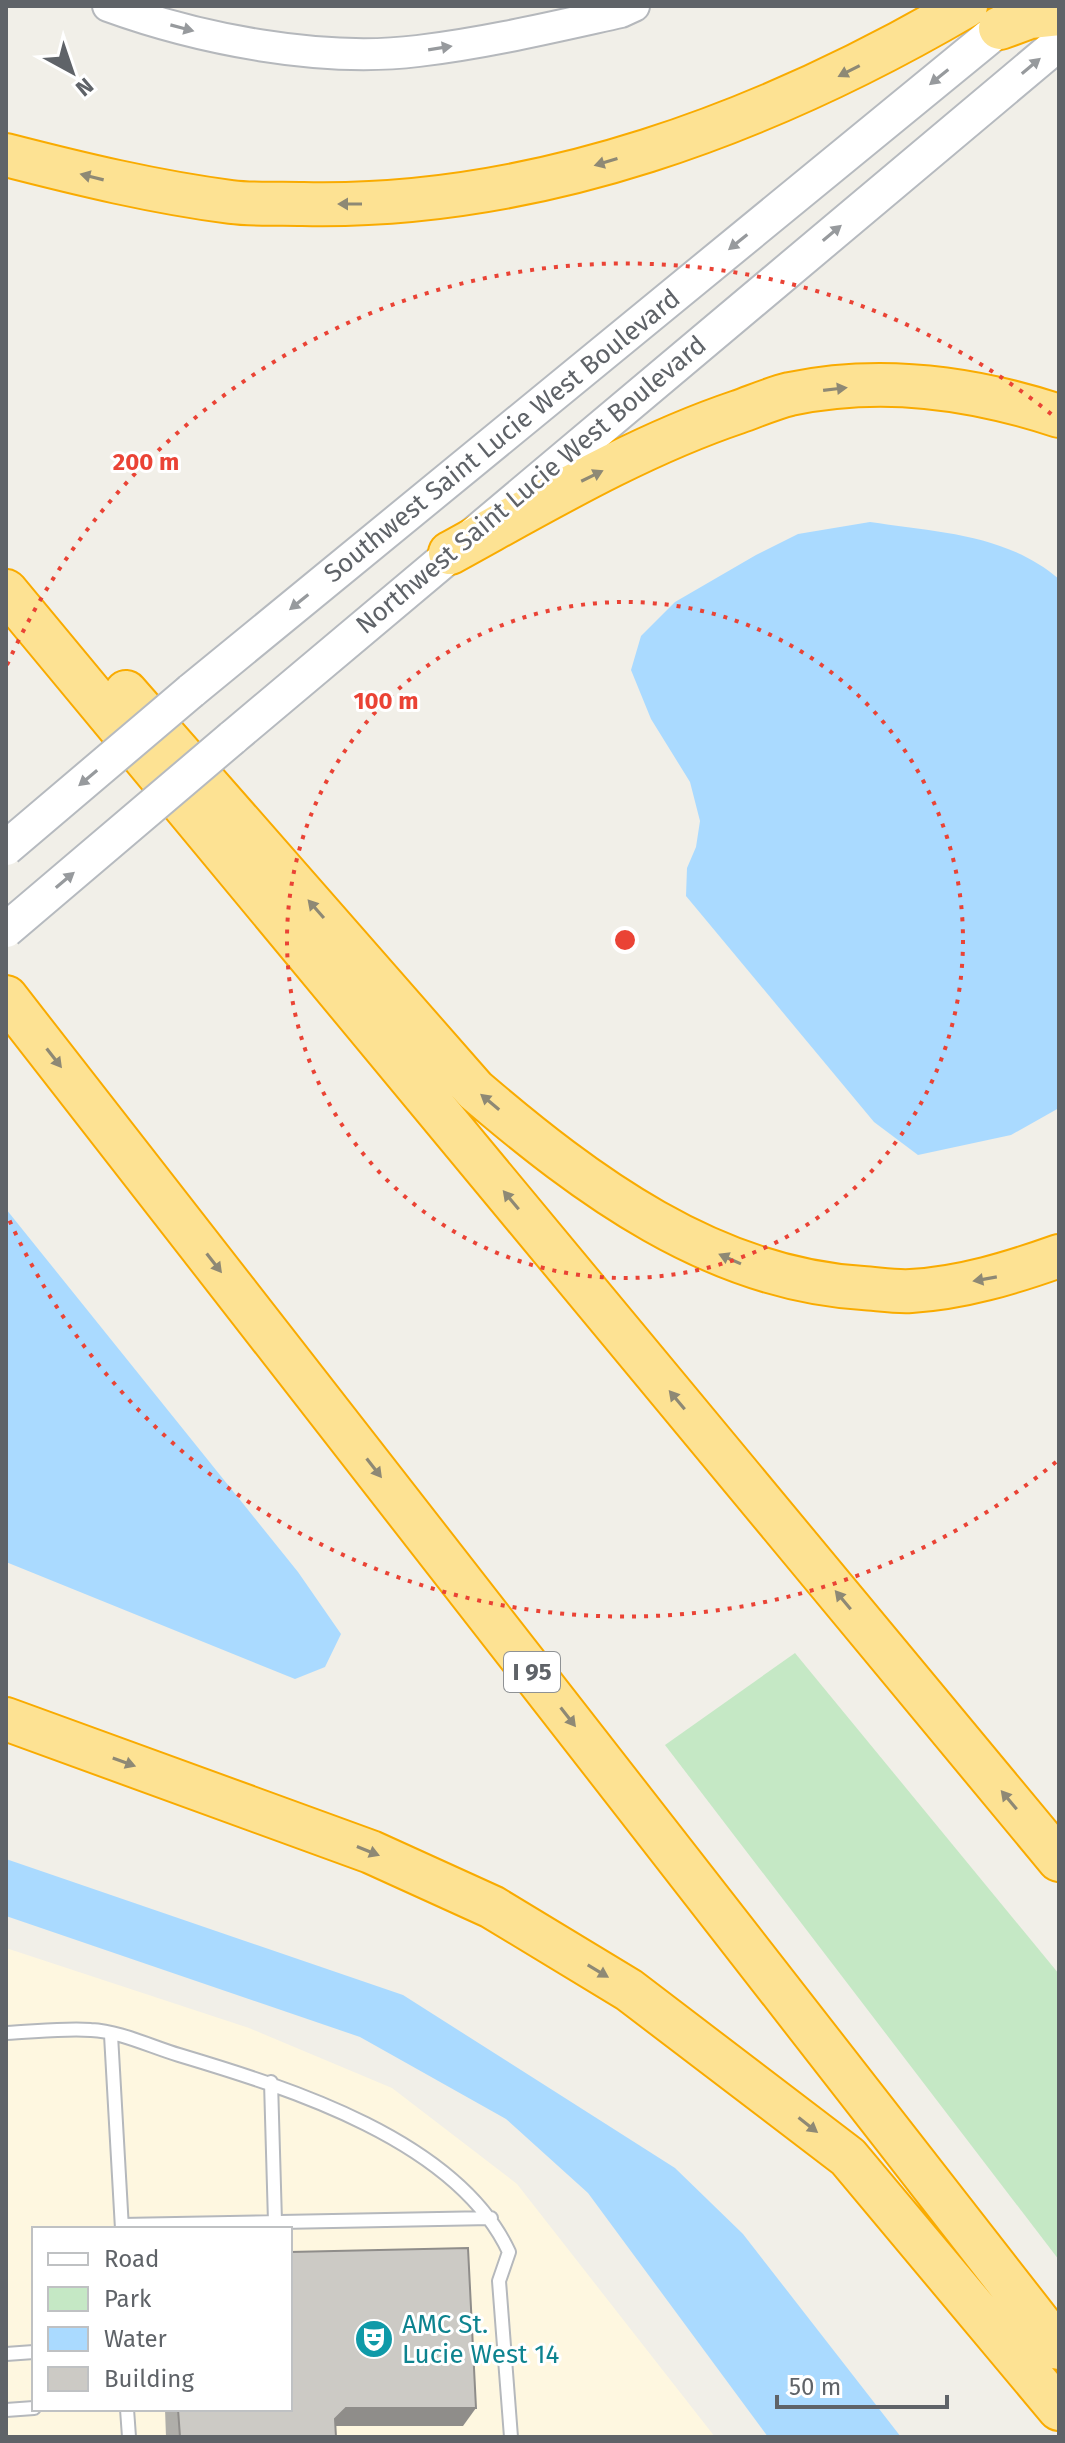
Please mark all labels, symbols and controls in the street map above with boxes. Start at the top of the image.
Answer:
one-way arrow [170,23,195,35]
north arrow [32,32,112,112]
one-way arrow [428,41,453,54]
one-way arrow [1021,58,1041,75]
one-way arrow [837,64,860,78]
one-way arrow [930,68,950,85]
text: N [70,72,99,102]
one-way arrow [593,156,617,169]
one-way arrow [80,170,105,183]
one-way arrow [337,198,362,211]
one-way arrow [821,225,841,242]
one-way arrow [729,233,749,250]
street label: Southwest Saint Lucie West Boulevard [318,283,686,589]
street label: Northwest Saint Lucie West Boulevard [350,329,712,641]
one-way arrow [823,382,848,395]
text: 200 m [113,448,179,476]
one-way arrow [581,469,604,483]
one-way arrow [289,593,309,610]
text: 100 m [353,687,419,715]
one-way arrow [79,769,99,786]
one-way arrow [55,872,75,889]
one-way arrow [308,899,325,919]
centre of rings [611,926,639,954]
one-way arrow [45,1048,62,1068]
one-way arrow [480,1094,500,1111]
one-way arrow [503,1190,520,1210]
one-way arrow [718,1252,742,1265]
one-way arrow [205,1253,221,1273]
one-way arrow [972,1273,997,1286]
one-way arrow [669,1390,686,1410]
one-way arrow [365,1458,381,1478]
one-way arrow [835,1590,852,1610]
road number: I 95 [504,1652,560,1692]
one-way arrow [559,1707,575,1727]
one-way arrow [112,1756,136,1769]
one-way arrow [1001,1790,1018,1810]
one-way arrow [356,1845,380,1858]
one-way arrow [587,1964,609,1978]
one-way arrow [798,2116,818,2132]
legend [32,2227,292,2411]
text: Road [104,2245,159,2273]
text: Park [104,2285,152,2313]
place label: AMC St. Lucie West 14 [402,2309,560,2370]
theatre icon: AMC St. Lucie West 14 [353,2318,395,2360]
text: Water [104,2325,168,2353]
scale bar [777,2359,947,2409]
text: Building [104,2365,194,2393]
text: 50 m [789,2373,841,2401]

